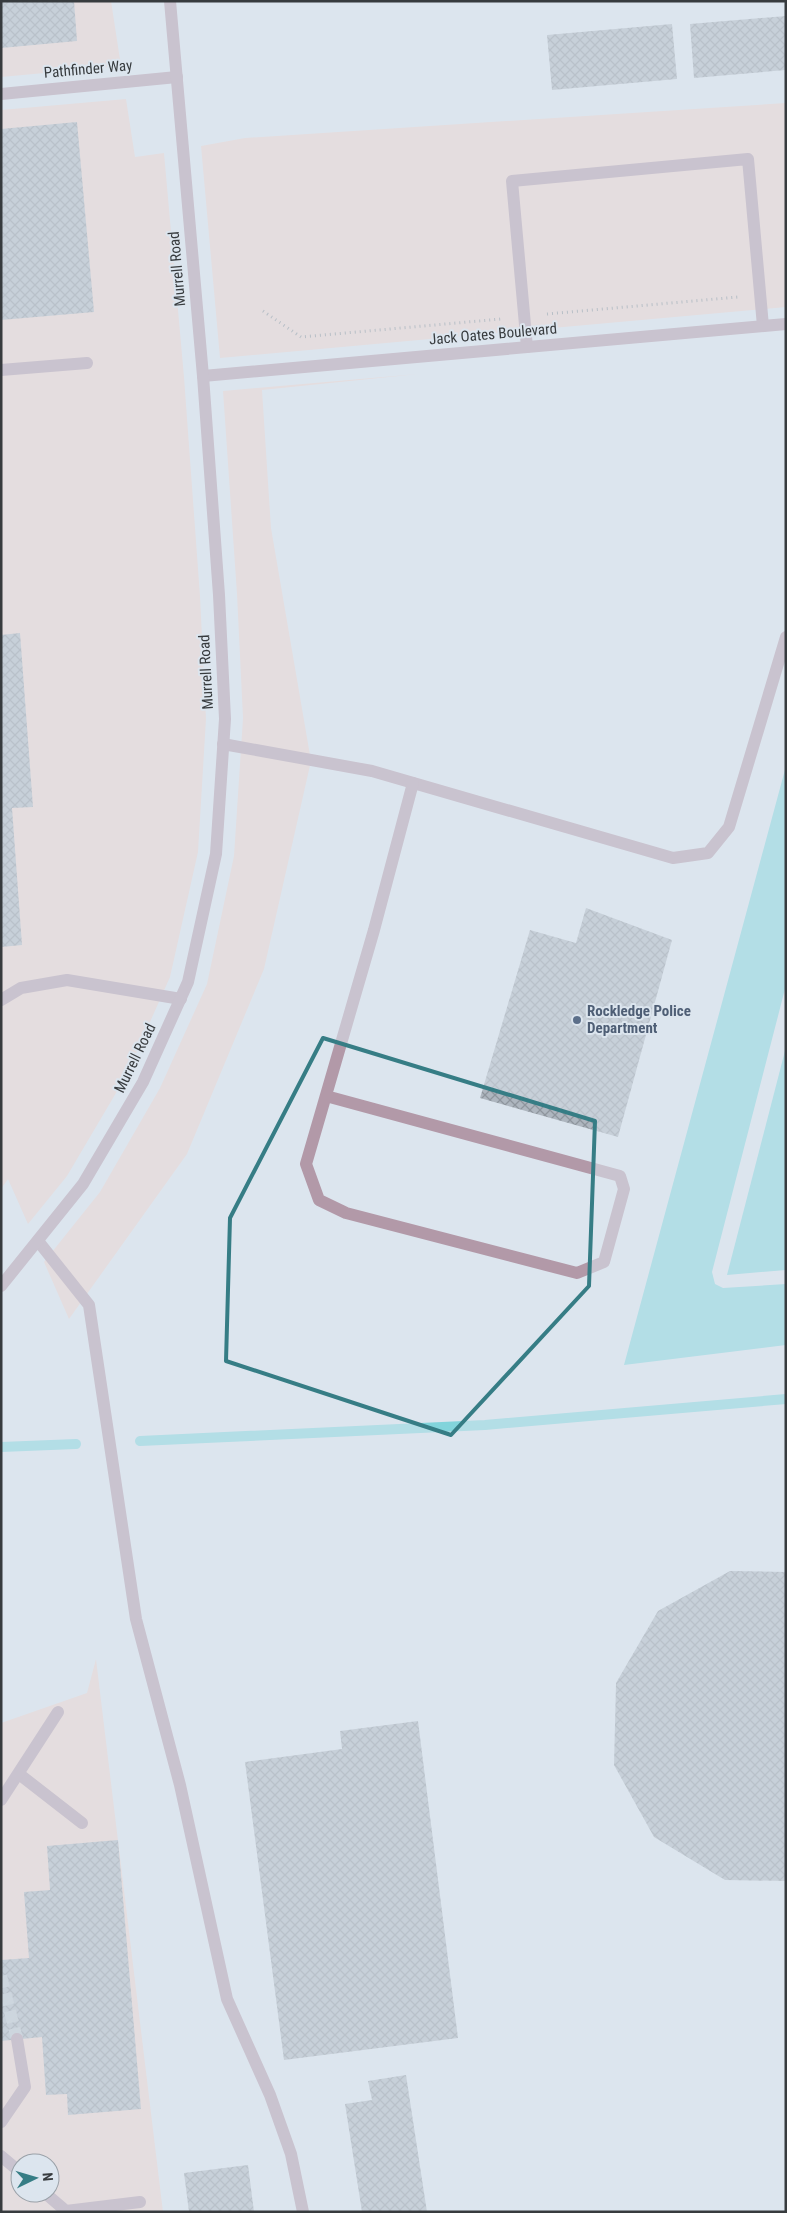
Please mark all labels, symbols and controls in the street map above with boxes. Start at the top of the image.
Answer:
street label: Pathfinder Way [43,56,133,82]
street label: Murrell Road [165,231,189,307]
street label: Jack Oates Boulevard [428,319,558,349]
street label: Murrell Road [195,634,217,710]
place label: Rockledge Police Department [587,1002,691,1037]
marker: Rockledge Police Department [571,1014,583,1026]
street label: Murrell Road [110,1020,160,1096]
north arrow [10,2153,60,2203]
text: N [40,2172,56,2182]

